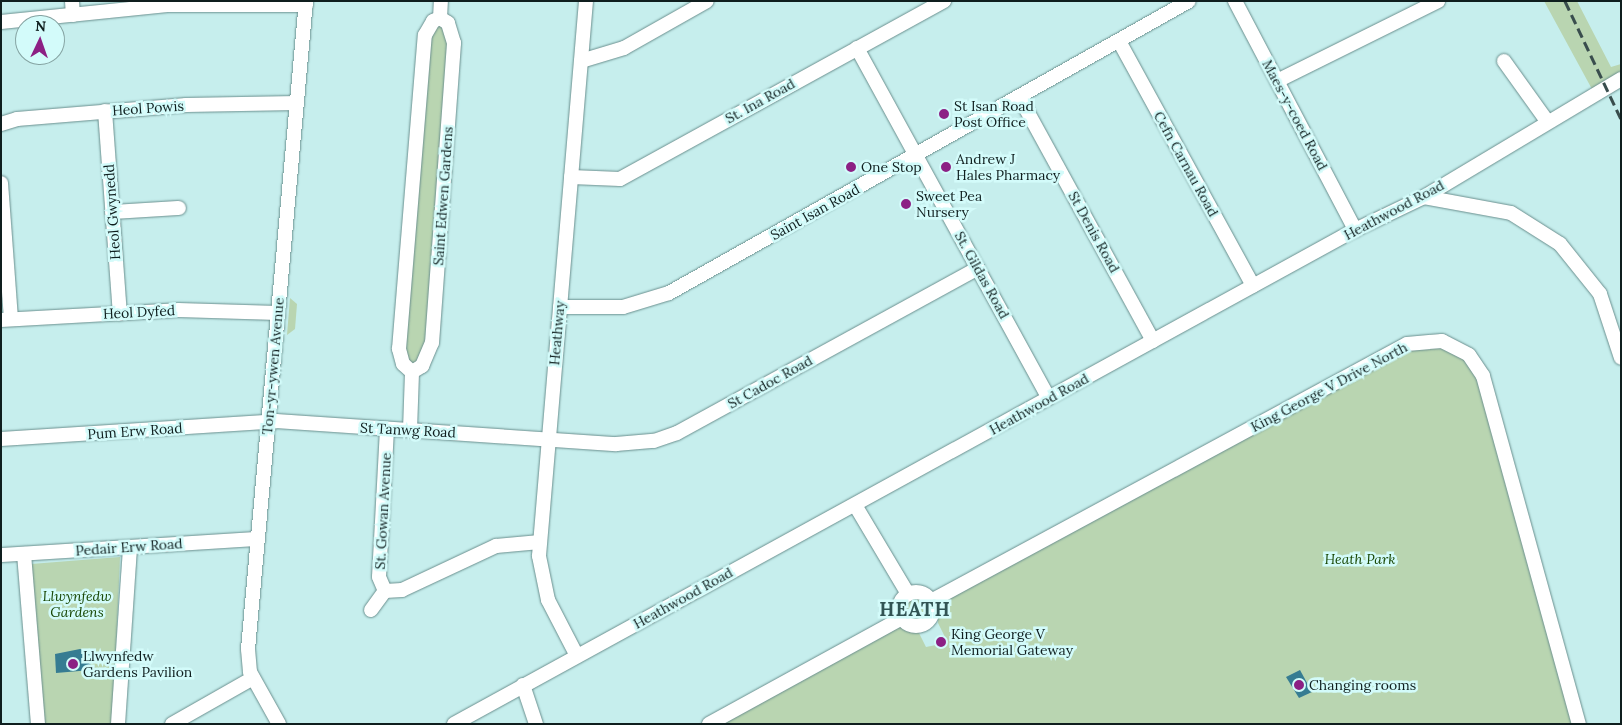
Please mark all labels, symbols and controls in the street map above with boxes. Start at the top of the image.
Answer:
north arrow [15,15,65,65]
text: N [35,17,47,35]
street label: Maes-y-coed Road [1259,57,1331,173]
street label: St. Ina Road [722,75,798,127]
street label: Heol Powis [112,97,184,119]
place label: St Isan Road Post Office [954,98,1034,130]
marker: St Isan Road Post Office [938,108,950,120]
street label: Cefn Carnau Road [1150,109,1222,219]
street label: Saint Edwen Gardens [430,126,456,266]
place label: Andrew J Hales Pharmacy [956,151,1060,184]
place label: One Stop [861,159,922,175]
marker: One Stop [845,161,857,173]
marker: Andrew J Hales Pharmacy [940,161,952,173]
street label: Heol Gwynedd [100,164,124,260]
street label: Heathwood Road [1341,177,1447,243]
street label: Saint Isan Road [767,181,863,243]
place label: Sweet Pea Nursery [916,188,982,220]
street label: St Denis Road [1065,189,1123,275]
marker: Sweet Pea Nursery [900,198,912,210]
street label: St. Gildas Road [951,228,1013,322]
street label: Ton-yr-ywen Avenue [259,297,287,435]
street label: Heathway [546,300,568,366]
street label: Heol Dyfed [103,302,175,322]
street label: King George V Drive North [1248,339,1410,435]
street label: St Cadoc Road [725,352,815,412]
street label: Heathwood Road [986,370,1092,438]
street label: Pum Erw Road [87,419,183,443]
street label: St Tanwg Road [360,419,456,441]
street label: St. Gowan Avenue [372,452,394,570]
street label: Pedair Erw Road [75,535,183,559]
park label: Heath Park [1324,551,1396,567]
street label: Heathwood Road [630,564,736,632]
park label: Llwynfedw Gardens [42,588,112,620]
district label: HEATH [879,599,951,621]
place label: King George V Memorial Gateway [951,626,1073,658]
marker: King George V Memorial Gateway [935,636,947,648]
place label: Llwynfedw Gardens Pavilion [83,648,192,680]
marker: Llwynfedw Gardens Pavilion [67,658,79,670]
place label: Changing rooms [1309,677,1416,693]
marker: Changing rooms [1293,679,1305,691]

